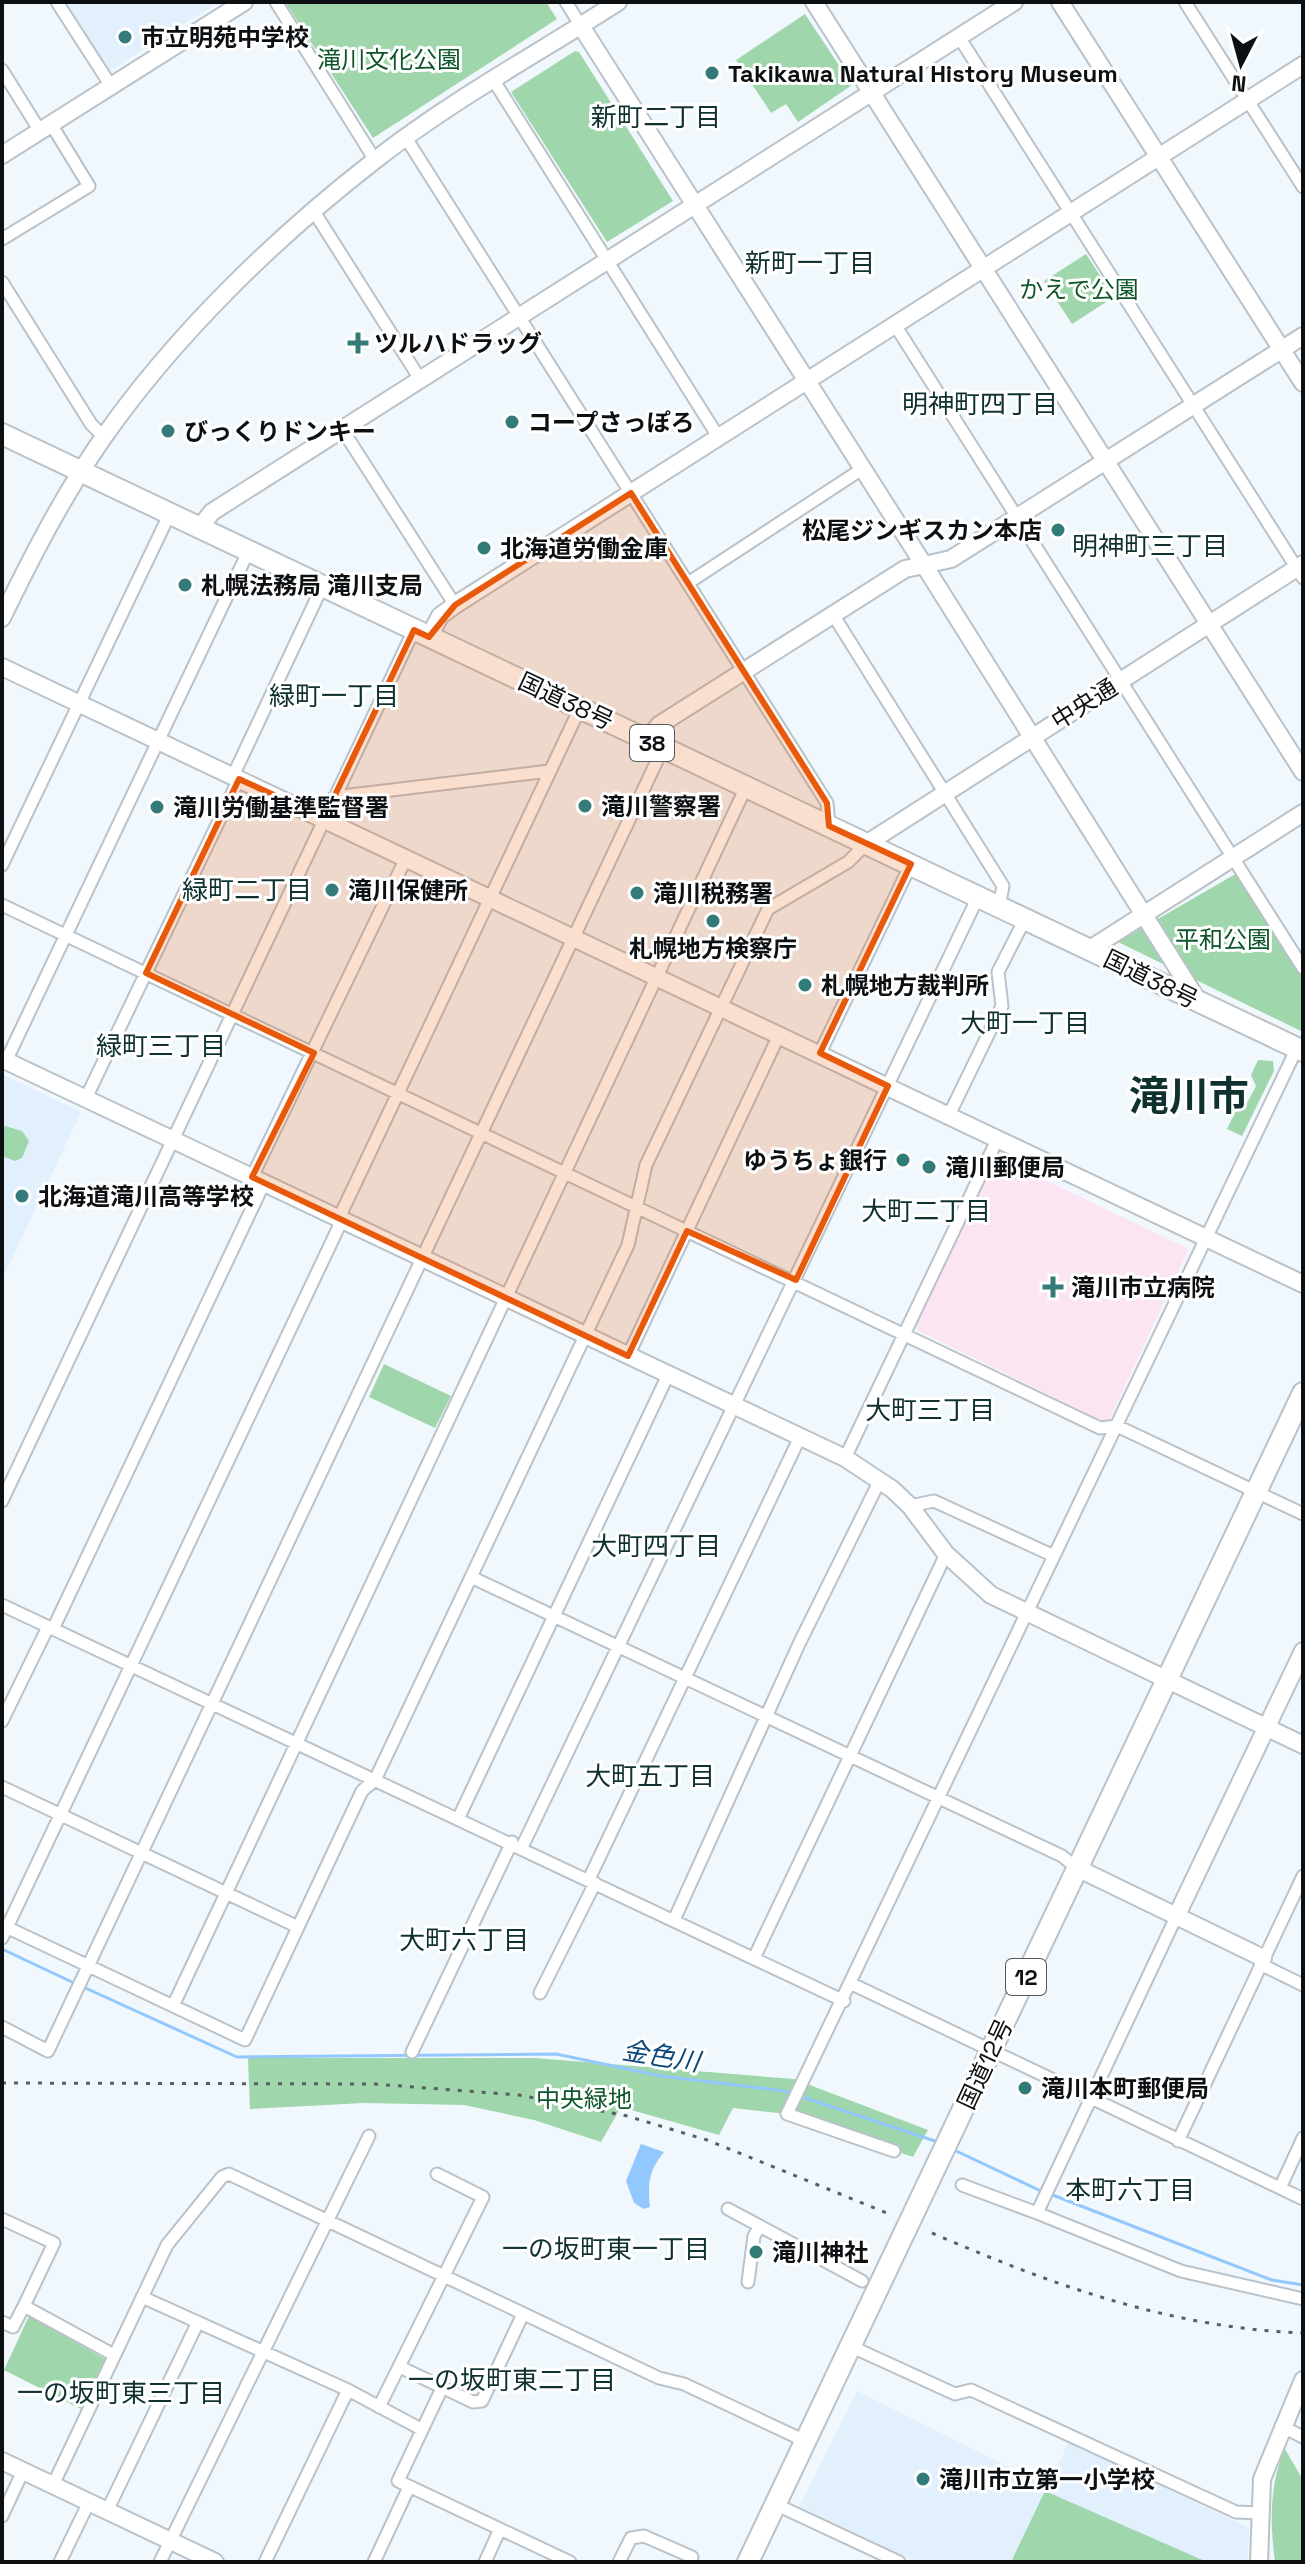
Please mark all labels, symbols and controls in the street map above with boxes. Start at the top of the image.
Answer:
place label: 市立明苑中学校 [141,22,309,53]
north arrow [1201,24,1281,104]
marker: 市立明苑中学校 [116,28,134,46]
park label: 滝川文化公園 [317,44,461,75]
place label: Takikawa Natural History Museum [728,58,1118,89]
marker: Takikawa Natural History Museum [703,64,721,82]
text: N [1230,69,1248,99]
district label: 新町二丁目 [591,100,721,134]
district label: 新町一丁目 [745,246,875,280]
park label: かえで公園 [1019,274,1139,305]
place label: ツルハドラッグ [374,328,542,359]
marker: ツルハドラッグ [349,334,367,352]
district label: 明神町四丁目 [902,387,1058,421]
place label: コープさっぽろ [528,407,695,438]
marker: コープさっぽろ [503,413,521,431]
place label: びっくりドンキー [184,416,376,447]
marker: びっくりドンキー [159,422,177,440]
place label: 松尾ジンギスカン本店 [802,515,1042,546]
marker: 松尾ジンギスカン本店 [1049,521,1067,539]
district label: 明神町三丁目 [1072,529,1228,563]
place label: 北海道労働金庫 [500,533,668,564]
marker: 北海道労働金庫 [475,539,493,557]
place label: 札幌法務局 滝川支局 [201,570,423,601]
marker: 札幌法務局 滝川支局 [176,576,194,594]
street label: 国道38号 [513,666,619,736]
street label: 中央通 [1045,672,1123,736]
district label: 緑町一丁目 [269,679,399,713]
road number: 38 [630,725,674,761]
place label: 滝川警察署 [601,791,721,822]
place label: 滝川労働基準監督署 [173,792,389,823]
marker: 滝川警察署 [576,797,594,815]
marker: 滝川労働基準監督署 [148,798,166,816]
district label: 緑町二丁目 [182,873,312,907]
place label: 滝川保健所 [348,875,468,906]
place label: 滝川税務署 [653,878,773,909]
marker: 滝川保健所 [323,881,341,899]
marker: 滝川税務署 [628,884,646,902]
marker: 札幌地方検察庁 [704,912,722,930]
park label: 平和公園 [1175,924,1271,955]
place label: 札幌地方検察庁 [629,933,797,964]
street label: 国道38号 [1099,943,1203,1015]
place label: 札幌地方裁判所 [821,970,989,1001]
marker: 札幌地方裁判所 [796,976,814,994]
district label: 大町一丁目 [960,1006,1090,1040]
district label: 緑町三丁目 [96,1029,226,1063]
district label: 滝川市 [1129,1071,1249,1122]
place label: ゆうちょ銀行 [743,1145,887,1176]
marker: ゆうちょ銀行 [894,1151,912,1169]
place label: 滝川郵便局 [945,1152,1065,1183]
marker: 滝川郵便局 [920,1158,938,1176]
place label: 北海道滝川高等学校 [38,1181,254,1212]
marker: 北海道滝川高等学校 [13,1187,31,1205]
district label: 大町二丁目 [861,1194,991,1228]
place label: 滝川市立病院 [1071,1272,1215,1303]
marker: 滝川市立病院 [1042,1276,1064,1298]
district label: 大町三丁目 [865,1393,995,1427]
district label: 大町四丁目 [591,1529,721,1563]
district label: 大町五丁目 [585,1759,715,1793]
district label: 大町六丁目 [399,1923,529,1957]
road number: 12 [1006,1959,1046,1995]
street label: 国道12号 [951,2014,1019,2114]
water label: 金色川 [620,2033,705,2079]
place label: 滝川本町郵便局 [1041,2073,1209,2104]
marker: 滝川本町郵便局 [1016,2079,1034,2097]
park label: 中央緑地 [536,2083,632,2114]
district label: 本町六丁目 [1065,2173,1195,2207]
district label: 一の坂町東一丁目 [502,2232,710,2266]
place label: 滝川神社 [772,2237,868,2268]
marker: 滝川神社 [747,2243,765,2261]
district label: 一の坂町東二丁目 [408,2363,616,2397]
district label: 一の坂町東三丁目 [17,2376,225,2410]
place label: 滝川市立第一小学校 [939,2464,1155,2495]
marker: 滝川市立第一小学校 [914,2470,932,2488]

